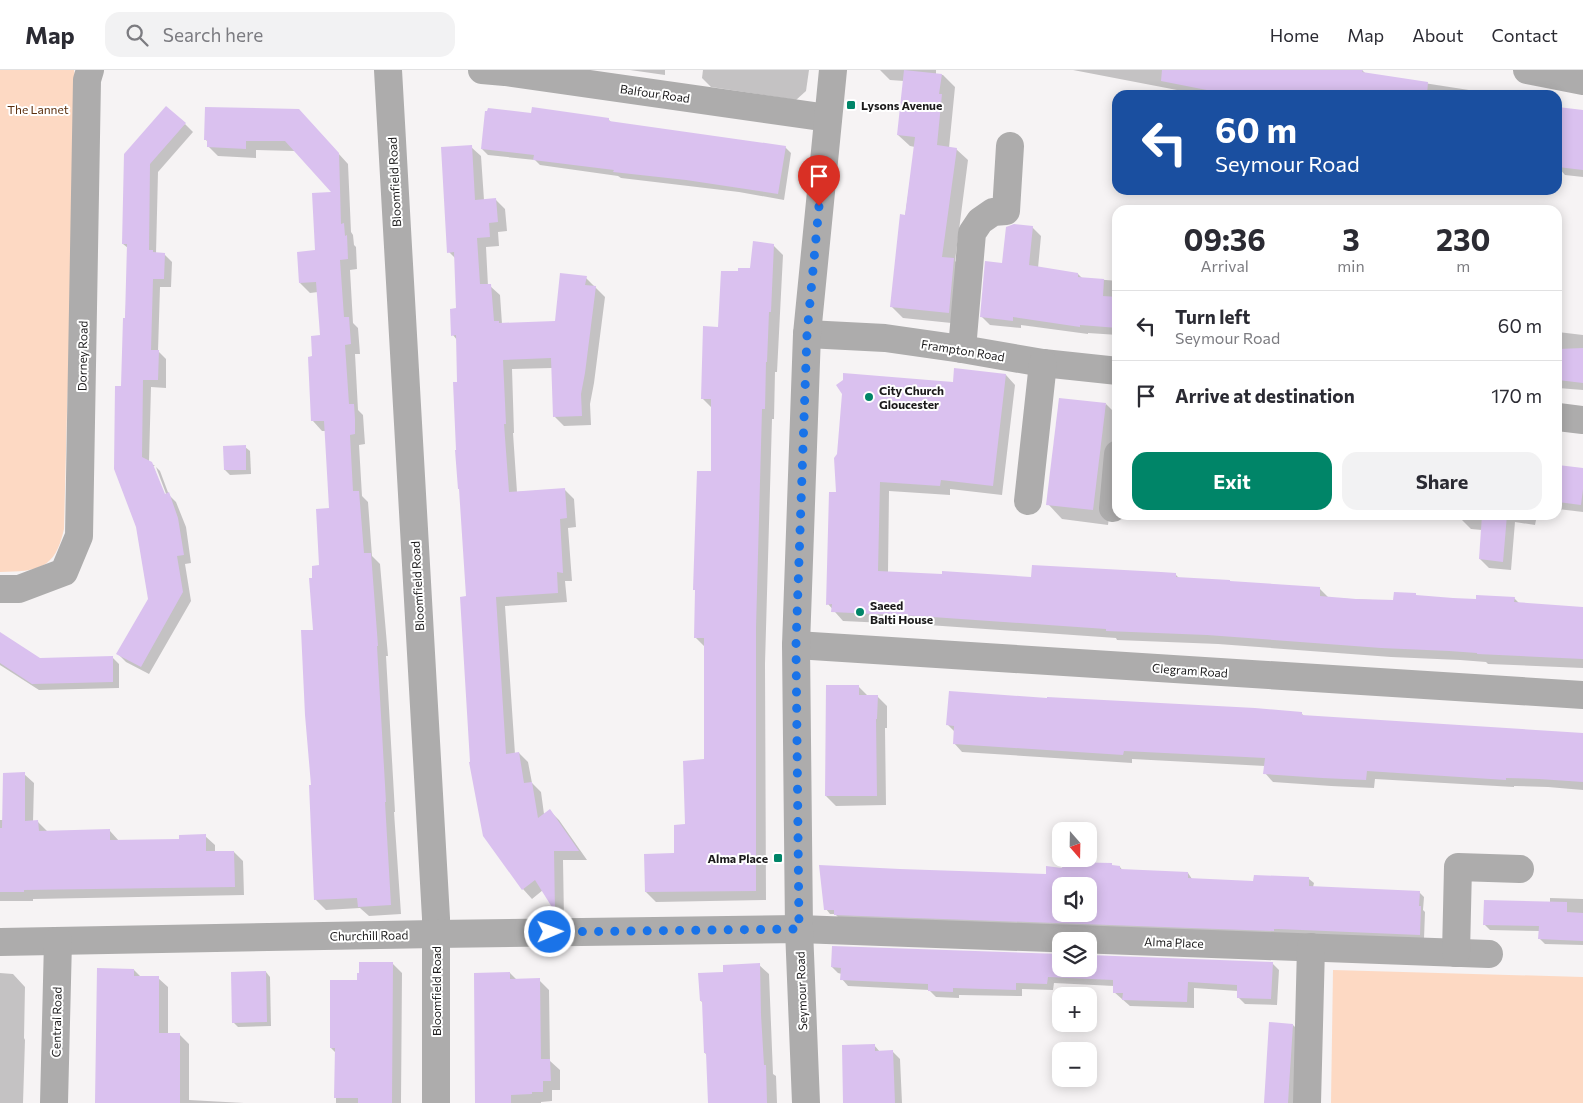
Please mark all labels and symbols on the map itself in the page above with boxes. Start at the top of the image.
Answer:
street label: Balfour Road [619,81,691,105]
place label: Lysons Avenue [861,98,942,112]
marker: Lysons Avenue [845,99,857,111]
park label: The Lannet [7,102,69,116]
street label: Bloomfield Road [385,137,403,227]
pin [798,155,840,206]
street label: Dorney Road [74,321,90,391]
street label: Frampton Road [920,336,1006,364]
place label: City Church Gloucester [879,383,944,411]
marker: City Church Gloucester [863,391,875,403]
street label: Bloomfield Road [408,541,426,631]
place label: Saeed Balti House [870,598,933,626]
marker: Saeed Balti House [854,606,866,618]
street label: Clegram Road [1152,660,1228,680]
north arrow [1052,822,1098,868]
place label: Alma Place [708,851,768,865]
marker: Alma Place [772,852,784,864]
position arrow [523,905,575,957]
street label: Churchill Road [330,927,409,943]
street label: Alma Place [1144,934,1204,950]
street label: Bloomfield Road [429,946,443,1036]
street label: Seymour Road [793,951,809,1031]
street label: Central Road [48,986,64,1057]

